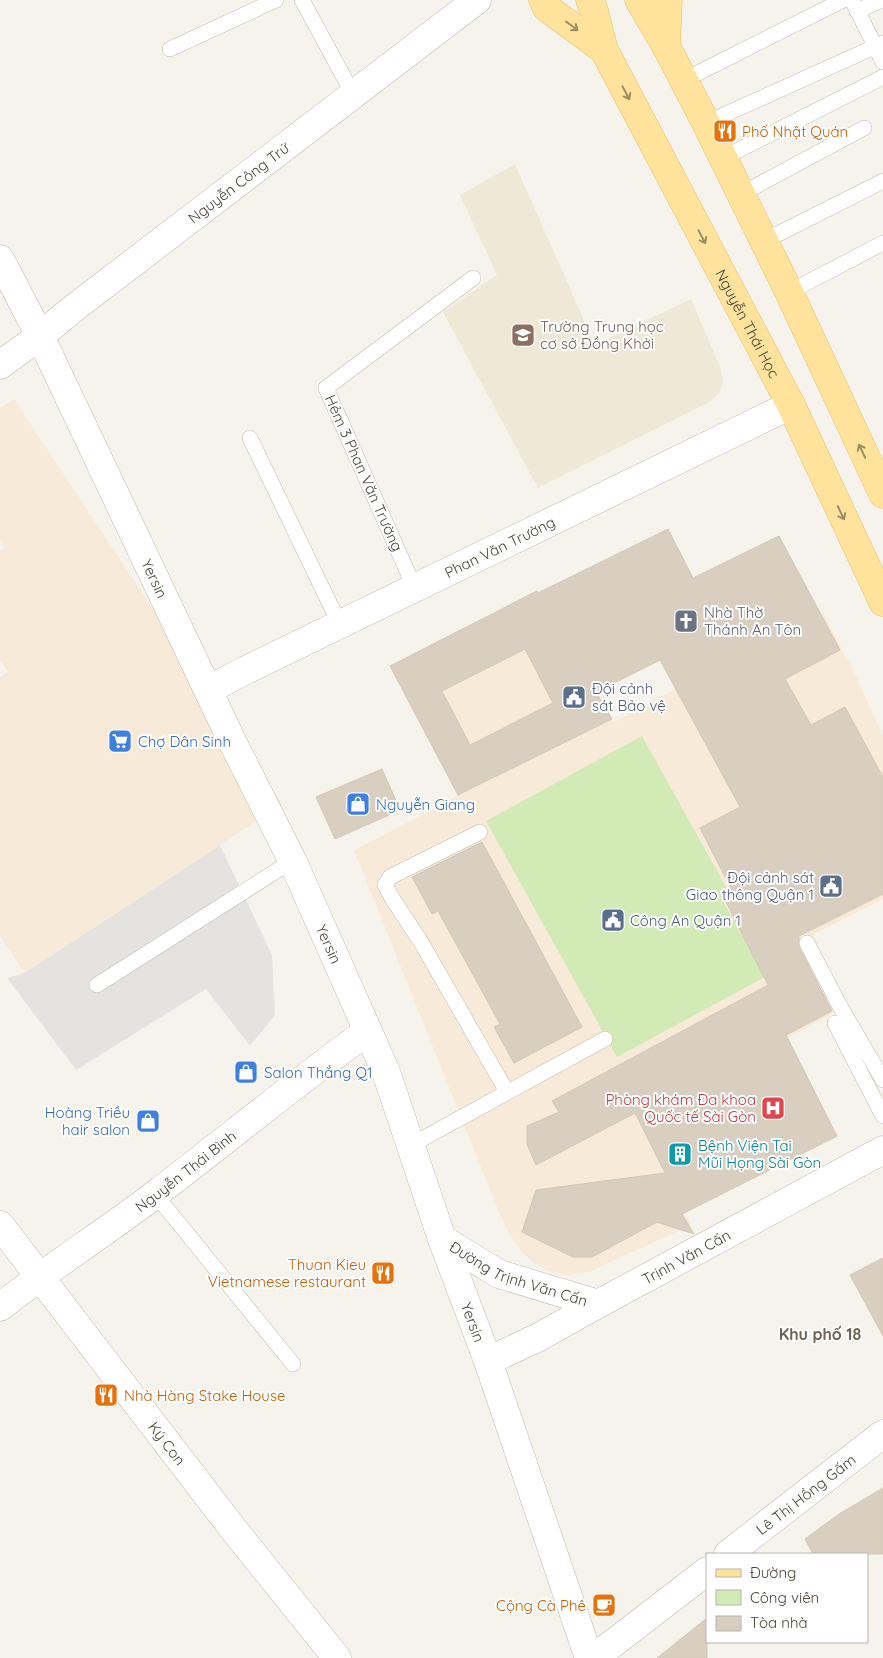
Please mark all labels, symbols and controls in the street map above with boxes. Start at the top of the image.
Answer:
one-way arrow [565,21,579,31]
one-way arrow [622,85,631,100]
restaurant icon: Phố Nhật Quán [712,118,738,144]
place label: Phố Nhật Quán [742,122,848,141]
street label: Nguyễn Công Trứ [184,137,293,227]
one-way arrow [697,229,707,244]
street label: Nguyễn Thái Học [712,266,785,381]
place label: Trường Trung học cơ sở Đồng Khởi [540,317,664,353]
school or university icon: Trường Trung học cơ sở Đồng Khởi [510,322,536,348]
street label: Hẻm 3 Phan Văn Trường [321,392,407,554]
one-way arrow [856,444,866,459]
one-way arrow [837,505,847,520]
street label: Phan Văn Trường [441,512,558,582]
street label: Yersin [138,556,172,601]
place label: Nhà Thờ Thánh An Tôn [704,603,801,639]
church icon: Nhà Thờ Thánh An Tôn [673,608,699,634]
place label: Đội cảnh sát Bảo vệ [592,679,666,715]
public building icon: Đội cảnh sát Bảo vệ [561,684,587,710]
supermarket icon: Chợ Dân Sinh [107,728,133,754]
place label: Chợ Dân Sinh [138,732,231,751]
shop icon: Nguyễn Giang [345,791,371,817]
place label: Nguyễn Giang [376,795,475,814]
place label: Đội cảnh sát Giao thông Quận 1 [686,868,814,904]
public building icon: Đội cảnh sát Giao thông Quận 1 [818,873,844,899]
public building icon: Công An Quận 1 [600,907,626,933]
place label: Công An Quận 1 [630,911,741,930]
street label: Yersin [312,921,346,966]
shop icon: Salon Thắng Q1 [233,1059,259,1085]
place label: Salon Thắng Q1 [264,1063,373,1082]
place label: Phòng khám Đa khoa Quốc tế Sài Gòn [605,1090,756,1126]
hospital icon: Phòng khám Đa khoa Quốc tế Sài Gòn [760,1095,786,1121]
place label: Hoàng Triều hair salon [45,1103,130,1139]
shop icon: Hoàng Triều hair salon [135,1108,161,1134]
street label: Nguyễn Thái Bình [131,1126,240,1216]
place label: Bệnh Viện Tai Mũi Họng Sài Gòn [698,1136,821,1172]
building icon: Bệnh Viện Tai Mũi Họng Sài Gòn [667,1141,693,1167]
street label: Trịnh Văn Cấn [639,1225,734,1288]
street label: Đường Trịnh Văn Cấn [446,1237,590,1310]
place label: Thuan Kieu Vietnamese restaurant [208,1255,366,1291]
restaurant icon: Thuan Kieu Vietnamese restaurant [370,1260,396,1286]
street label: Yersin [457,1299,489,1345]
district label: Khu phố 18 [779,1324,862,1344]
restaurant icon: Nhà Hàng Stake House [93,1382,119,1408]
place label: Nhà Hàng Stake House [124,1386,285,1405]
street label: Ký Con [145,1418,190,1469]
street label: Lê Thị Hồng Gấm [752,1449,859,1539]
legend [706,1553,868,1643]
text: Đường [750,1563,796,1582]
text: Công viên [750,1588,819,1607]
cafe icon: Cộng Cà Phê [591,1592,617,1618]
place label: Cộng Cà Phê [496,1596,586,1615]
text: Tòa nhà [750,1613,808,1632]

